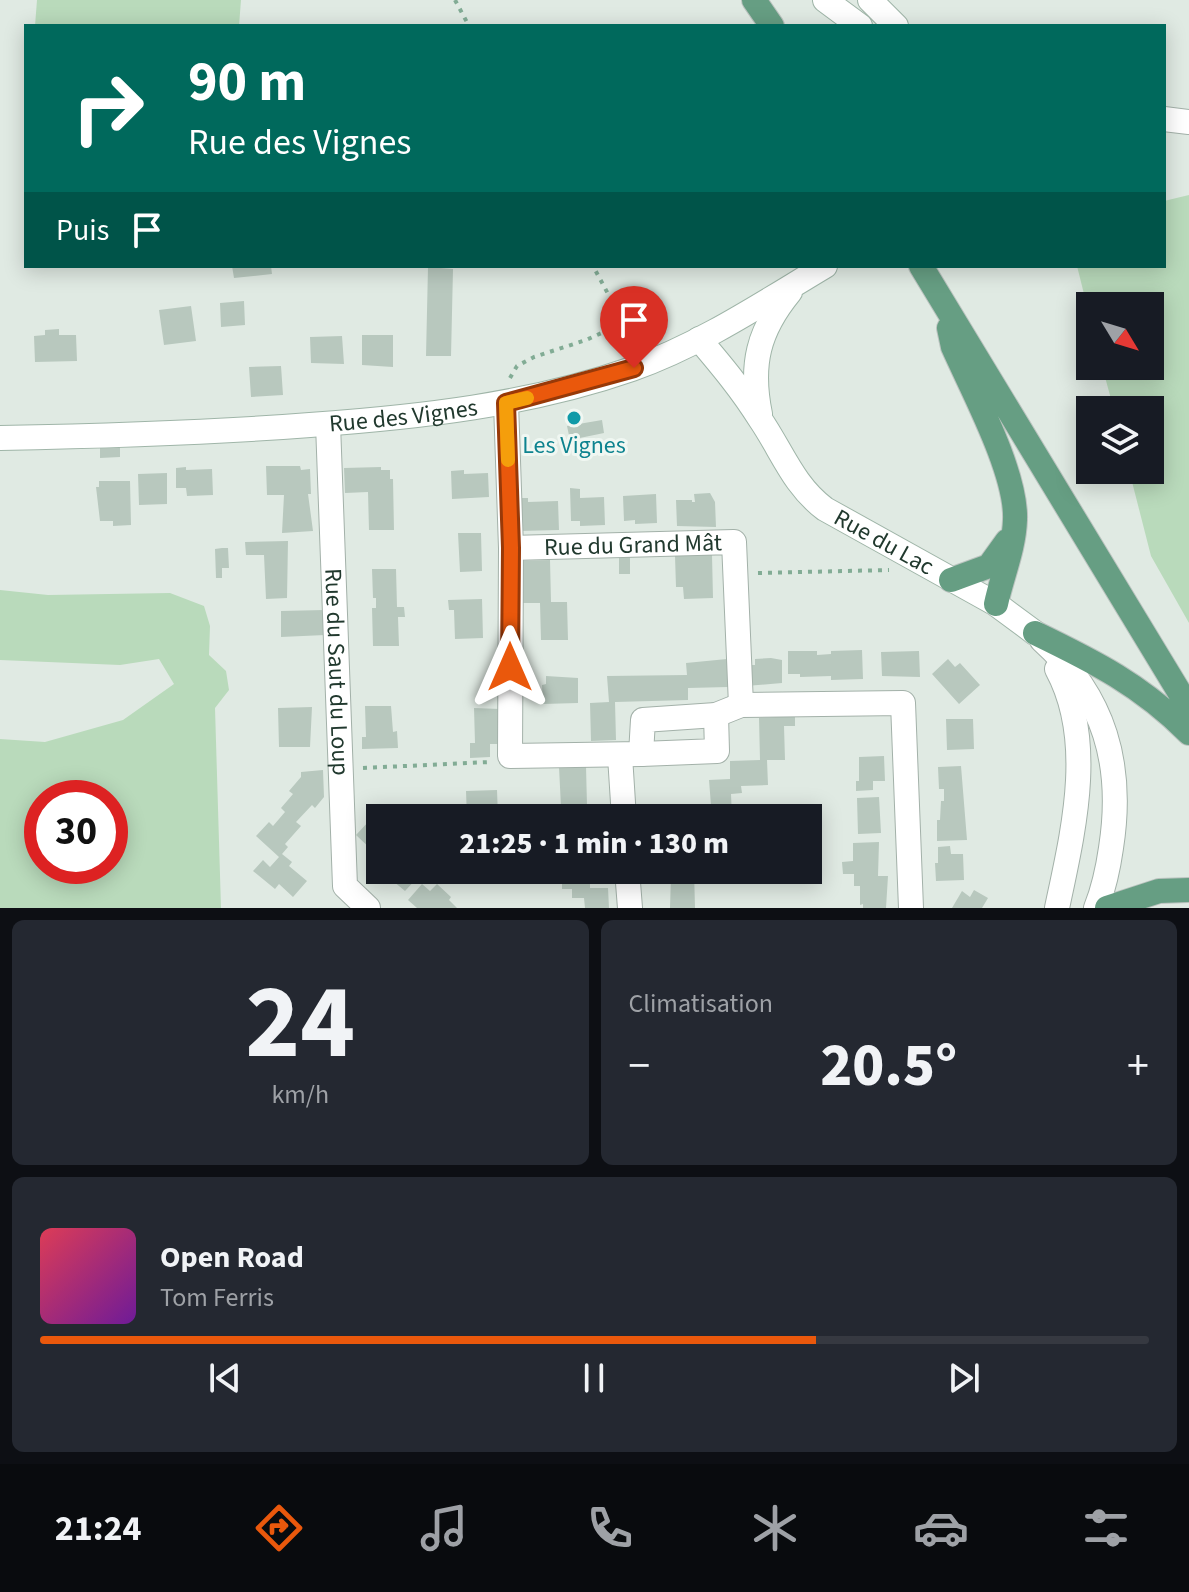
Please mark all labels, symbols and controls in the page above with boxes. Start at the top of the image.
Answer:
text: 90 m [188,43,306,122]
icon: right [56,56,160,160]
text: Rue des Vignes [188,117,411,168]
icon: arrive [125,208,169,252]
text: Puis [56,209,109,252]
pin [600,286,668,368]
north arrow [1076,292,1164,380]
map controls [1076,292,1164,484]
icon: arrive [612,298,656,342]
street label: Rue des Vignes [328,390,480,441]
button: layers [1076,396,1164,484]
marker: Les Vignes [565,409,583,427]
place label: Les Vignes [522,428,626,463]
street label: Rue du Lac [828,500,940,584]
street label: Rue du Grand Mât [544,525,722,565]
street label: Rue du Saut du Loup [316,567,358,776]
position arrow [468,625,552,709]
speed limit sign: 30 [24,780,128,884]
text: 21:25 · 1 min · 130 m [459,822,729,865]
text: 24 [245,950,355,1098]
text: Climatisation [629,985,773,1022]
text: 20.5° [820,1024,957,1109]
text: − [629,1035,650,1098]
text: + [1127,1035,1149,1098]
text: km/h [271,1076,329,1113]
text: Open Road [160,1236,304,1279]
text: Tom Ferris [160,1279,274,1316]
icon: previous [203,1356,247,1400]
icon: pause [572,1356,616,1400]
icon: next [942,1356,986,1400]
icon: directions [251,1500,307,1556]
icon: music [416,1500,472,1556]
icon: phone [582,1500,638,1556]
icon: climate [747,1500,803,1556]
icon: car [913,1500,969,1556]
icon: filters [1078,1500,1134,1556]
text: 21:24 [55,1503,142,1554]

